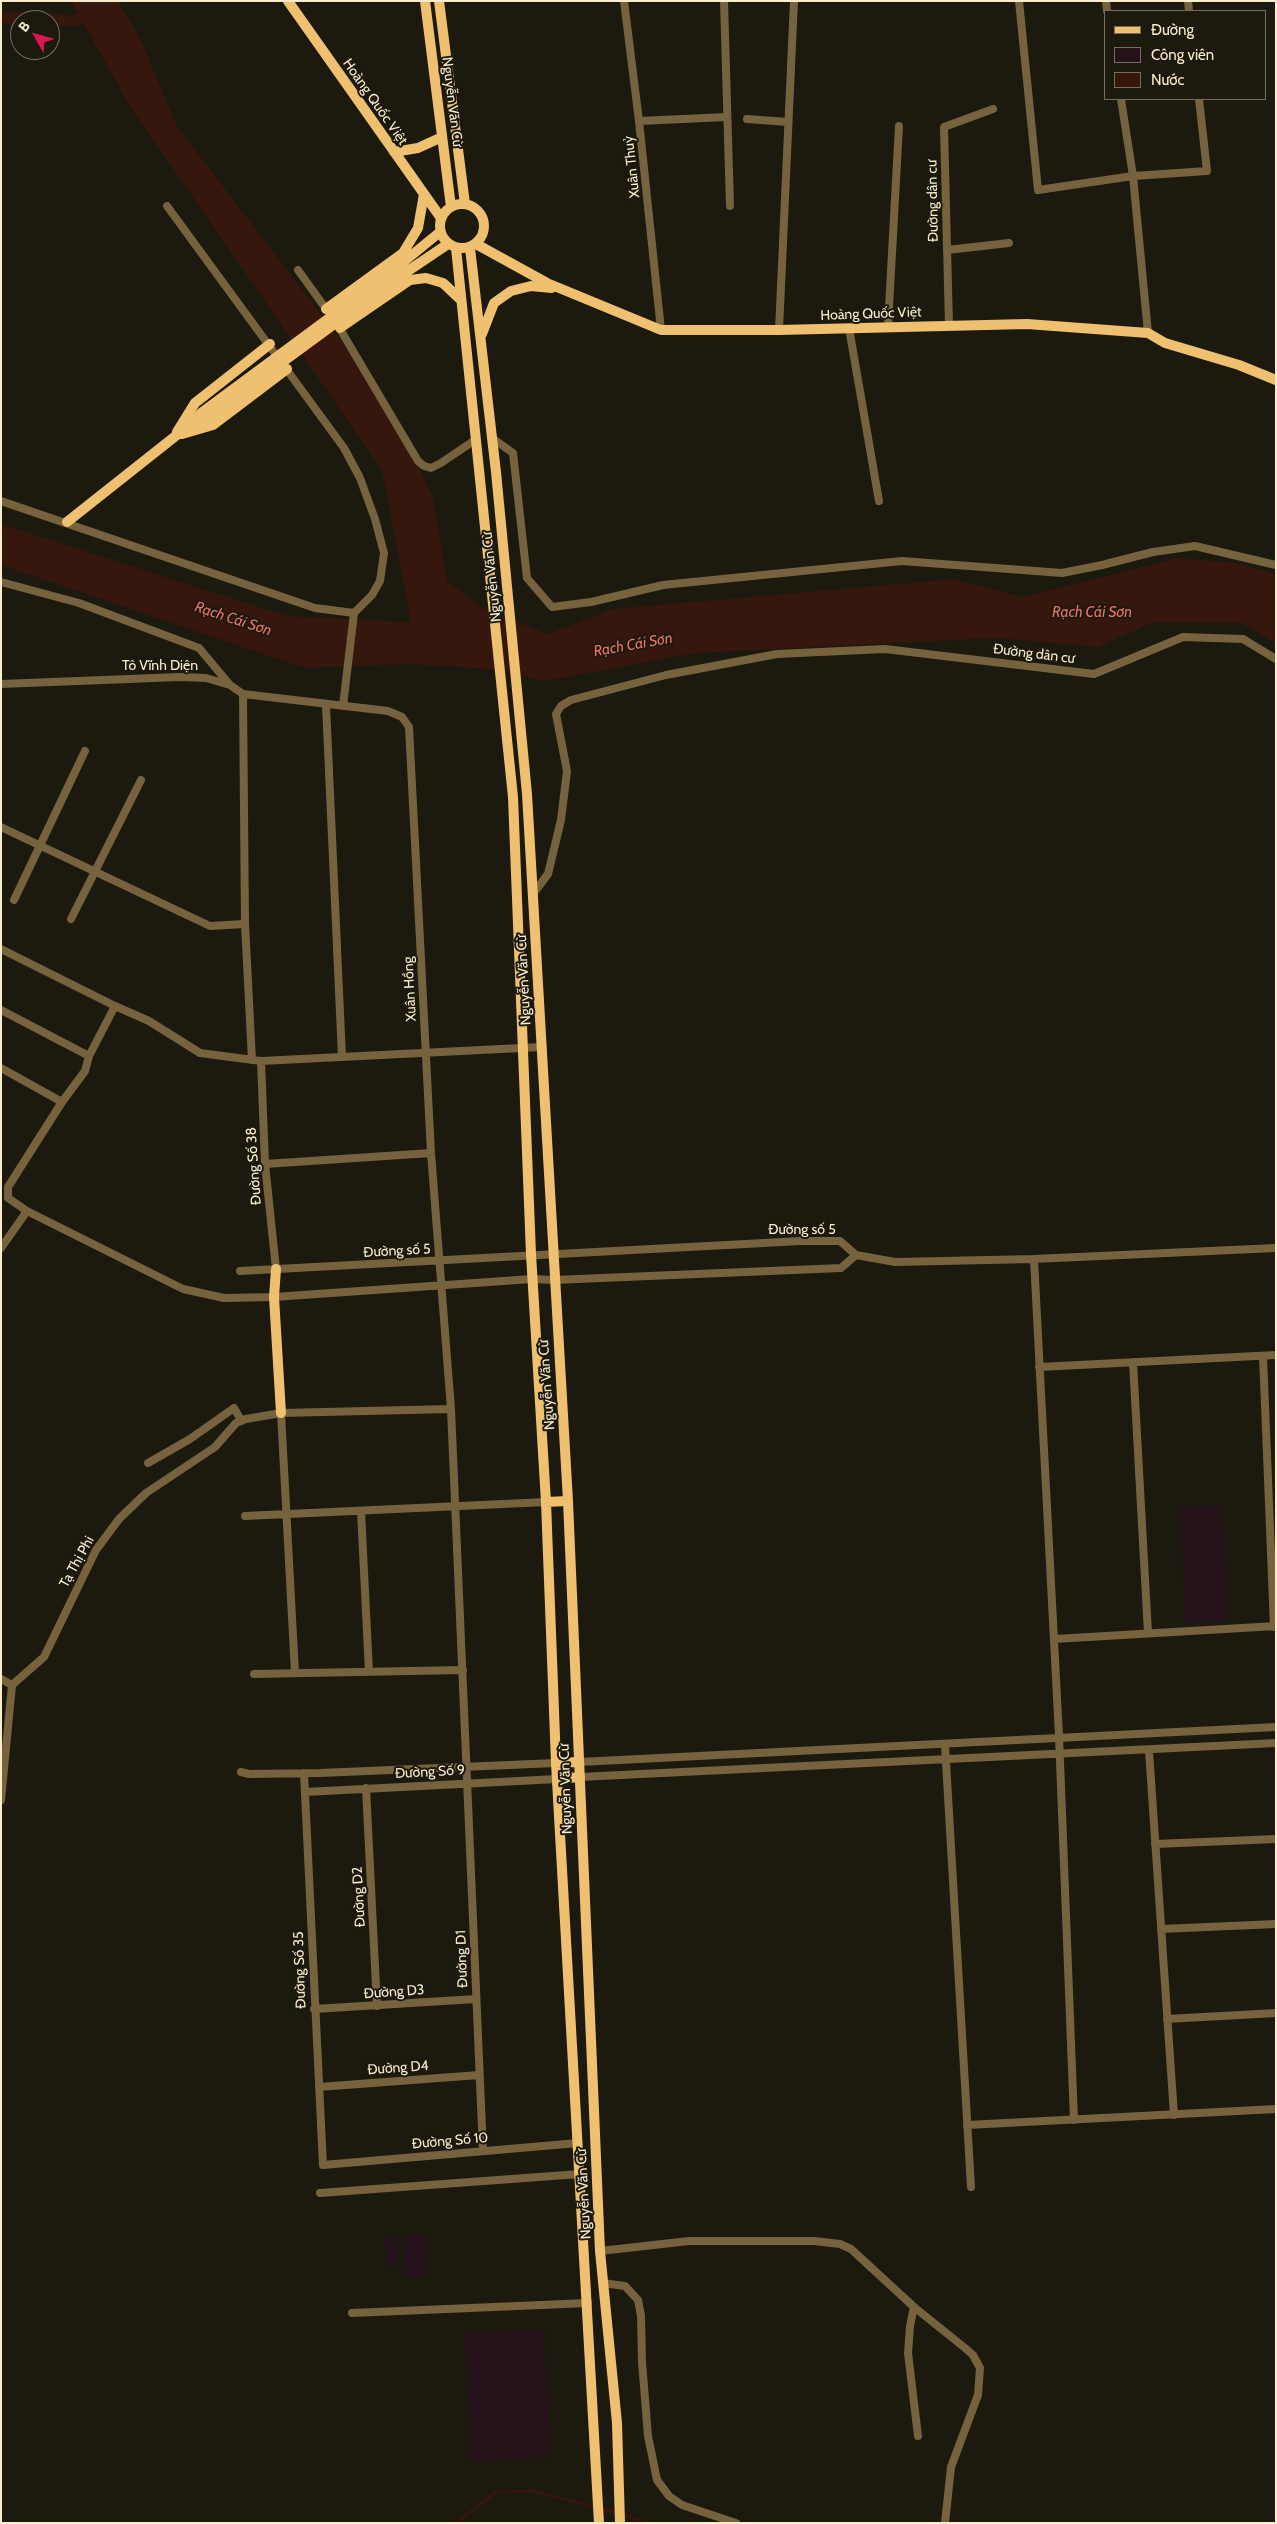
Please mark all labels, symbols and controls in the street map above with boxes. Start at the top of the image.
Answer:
north arrow [10,10,60,60]
legend [1104,10,1267,100]
text: B [14,17,34,35]
text: Đường [1151,21,1194,39]
text: Công viên [1151,46,1214,64]
street label: Hoàng Quốc Việt [339,56,411,148]
street label: Nguyễn Văn Cừ [438,56,466,148]
text: Nước [1151,71,1184,89]
street label: Xuân Thuỷ [620,135,644,199]
street label: Đường dân cư [924,160,942,242]
street label: Hoàng Quốc Việt [820,304,922,324]
street label: Nguyễn Văn Cừ [479,531,505,623]
water label: Rạch Cái Sơn [192,598,274,640]
water label: Rạch Cái Sơn [1052,604,1132,622]
water label: Rạch Cái Sơn [592,629,674,661]
street label: Đường dân cư [992,641,1076,667]
street label: Tô Vĩnh Diện [122,658,198,674]
street label: Nguyễn Văn Cừ [513,934,535,1026]
street label: Xuân Hồng [400,956,420,1022]
street label: Đường Số 38 [243,1126,265,1206]
street label: Đường số 5 [768,1222,836,1238]
street label: Đường số 5 [363,1241,431,1261]
street label: Nguyễn Văn Cừ [535,1339,559,1431]
street label: Tạ Thị Phi [56,1533,98,1591]
street label: Nguyễn Văn Cừ [556,1744,576,1834]
street label: Đường Số 9 [395,1762,465,1782]
street label: Đường D2 [349,1866,369,1928]
street label: Đường D1 [453,1930,471,1988]
street label: Đường Số 35 [290,1931,310,2009]
street label: Đường D3 [363,1981,425,2003]
street label: Đường D4 [367,2057,429,2079]
street label: Đường Số 10 [411,2129,489,2153]
street label: Nguyễn Văn Cừ [573,2148,595,2240]

